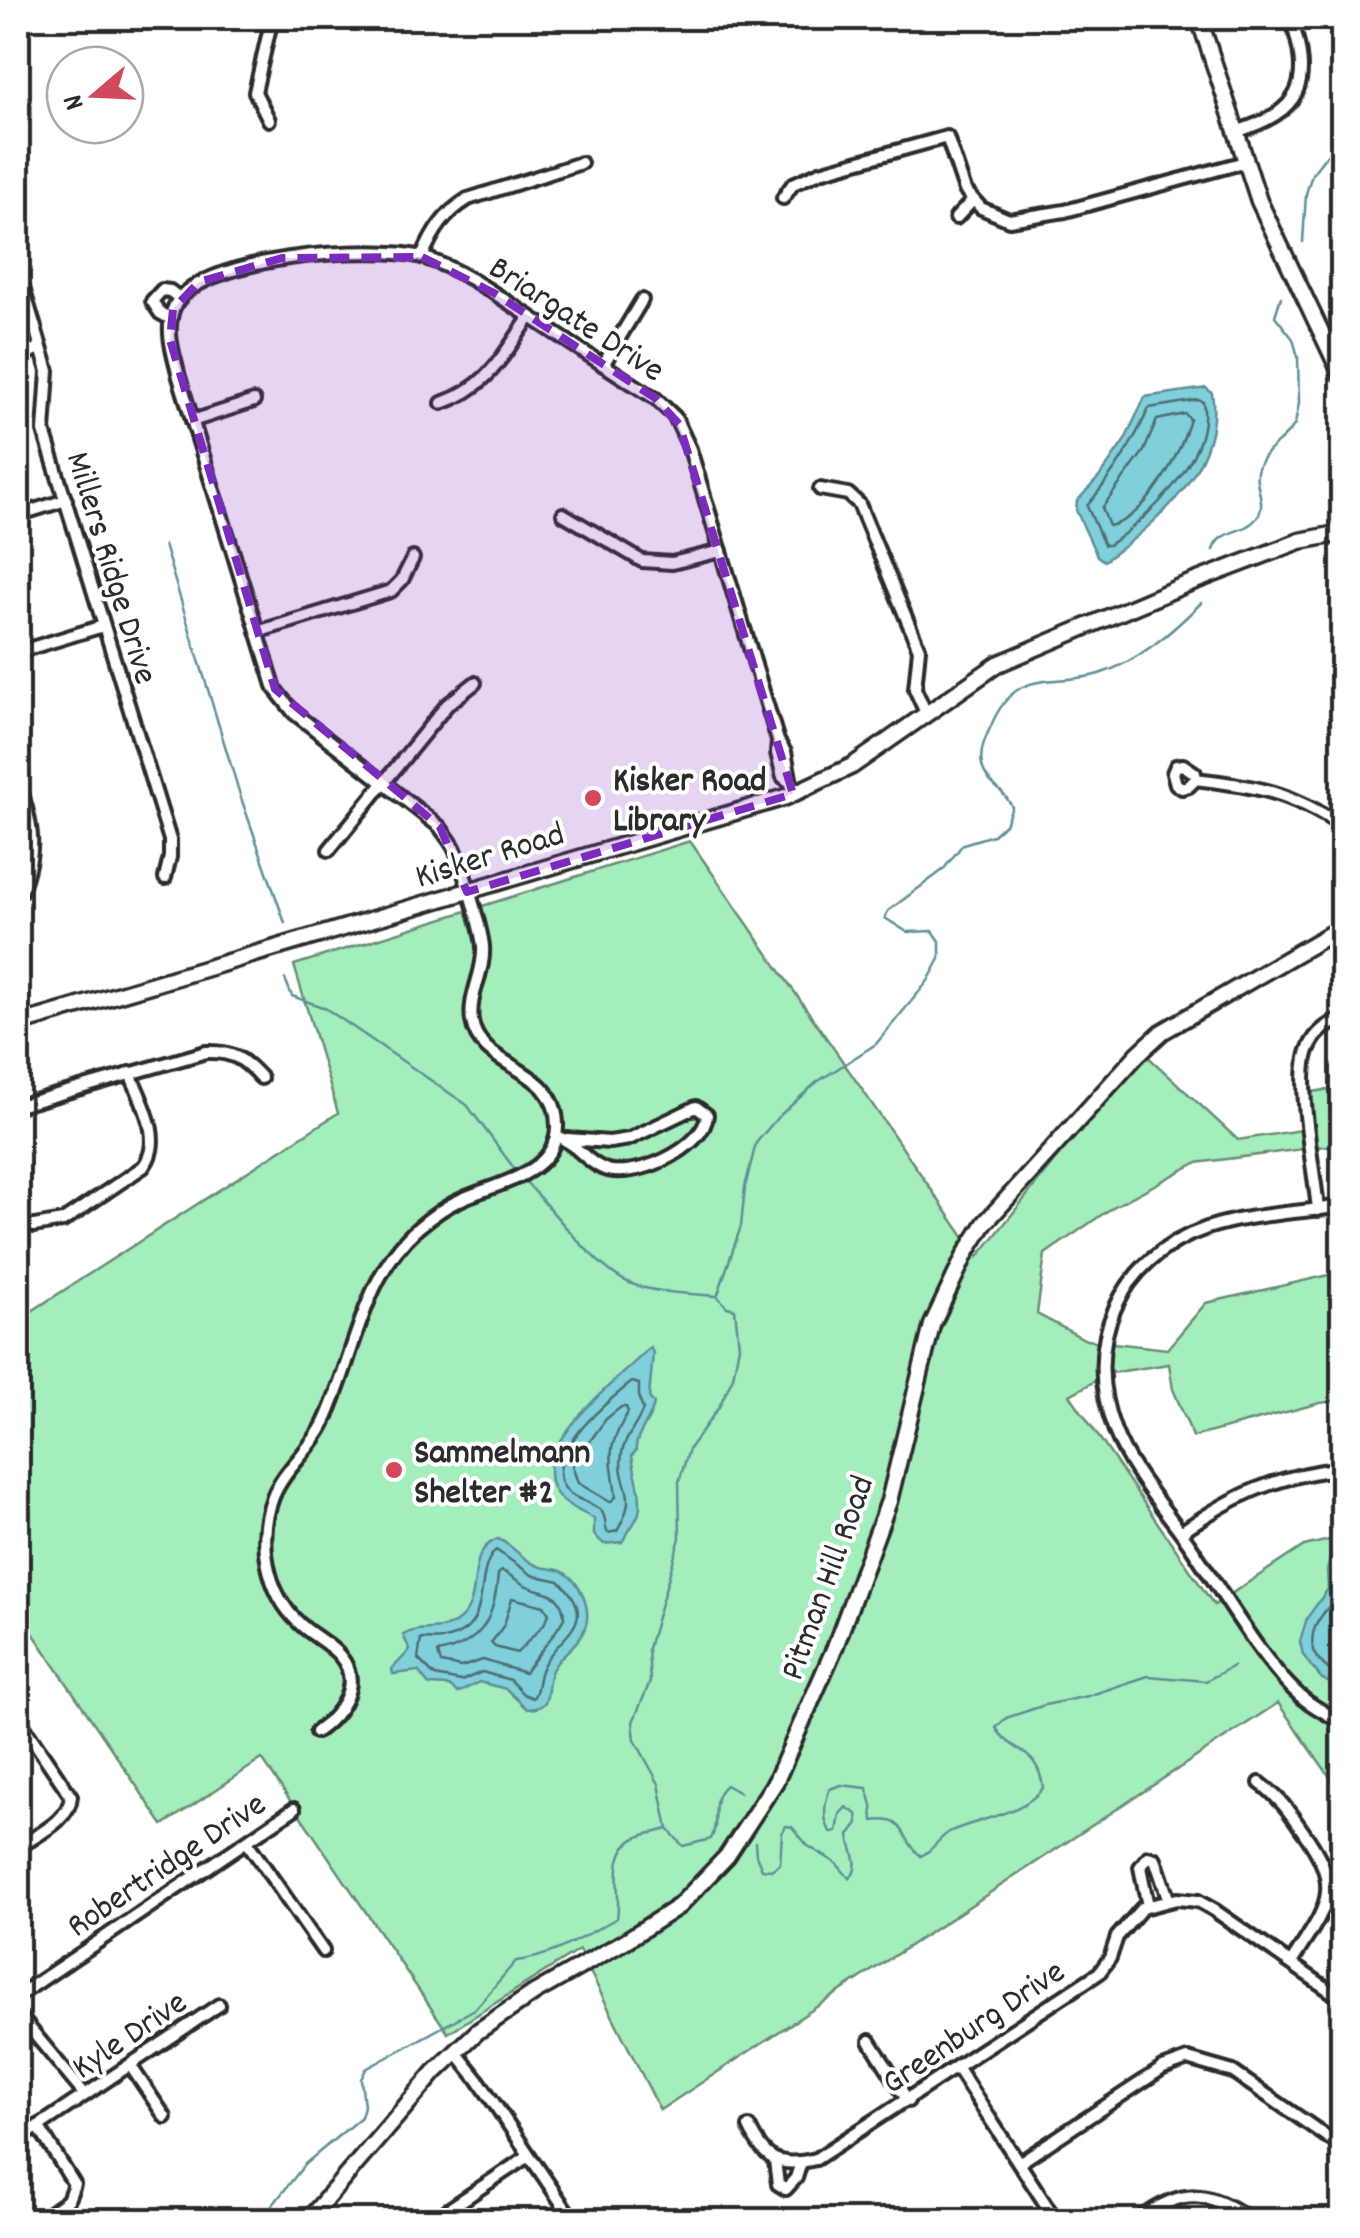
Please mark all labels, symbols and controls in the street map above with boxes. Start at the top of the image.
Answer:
north arrow [45,45,145,145]
text: N [55,88,97,115]
street label: Briargate Drive [477,246,673,397]
street label: Millers Ridge Drive [50,446,168,691]
place label: Kisker Road Library [613,758,767,848]
marker: Kisker Road Library [582,787,604,809]
street label: Kisker Road [410,811,571,904]
place label: Sammelmann Shelter #2 [414,1430,590,1520]
marker: Sammelmann Shelter #2 [383,1459,405,1481]
street label: Pitman Hill Road [770,1469,890,1688]
street label: Robertridge Drive [58,1782,278,1952]
street label: Greenburg Drive [873,1949,1077,2109]
street label: Kyle Drive [63,1980,198,2094]

